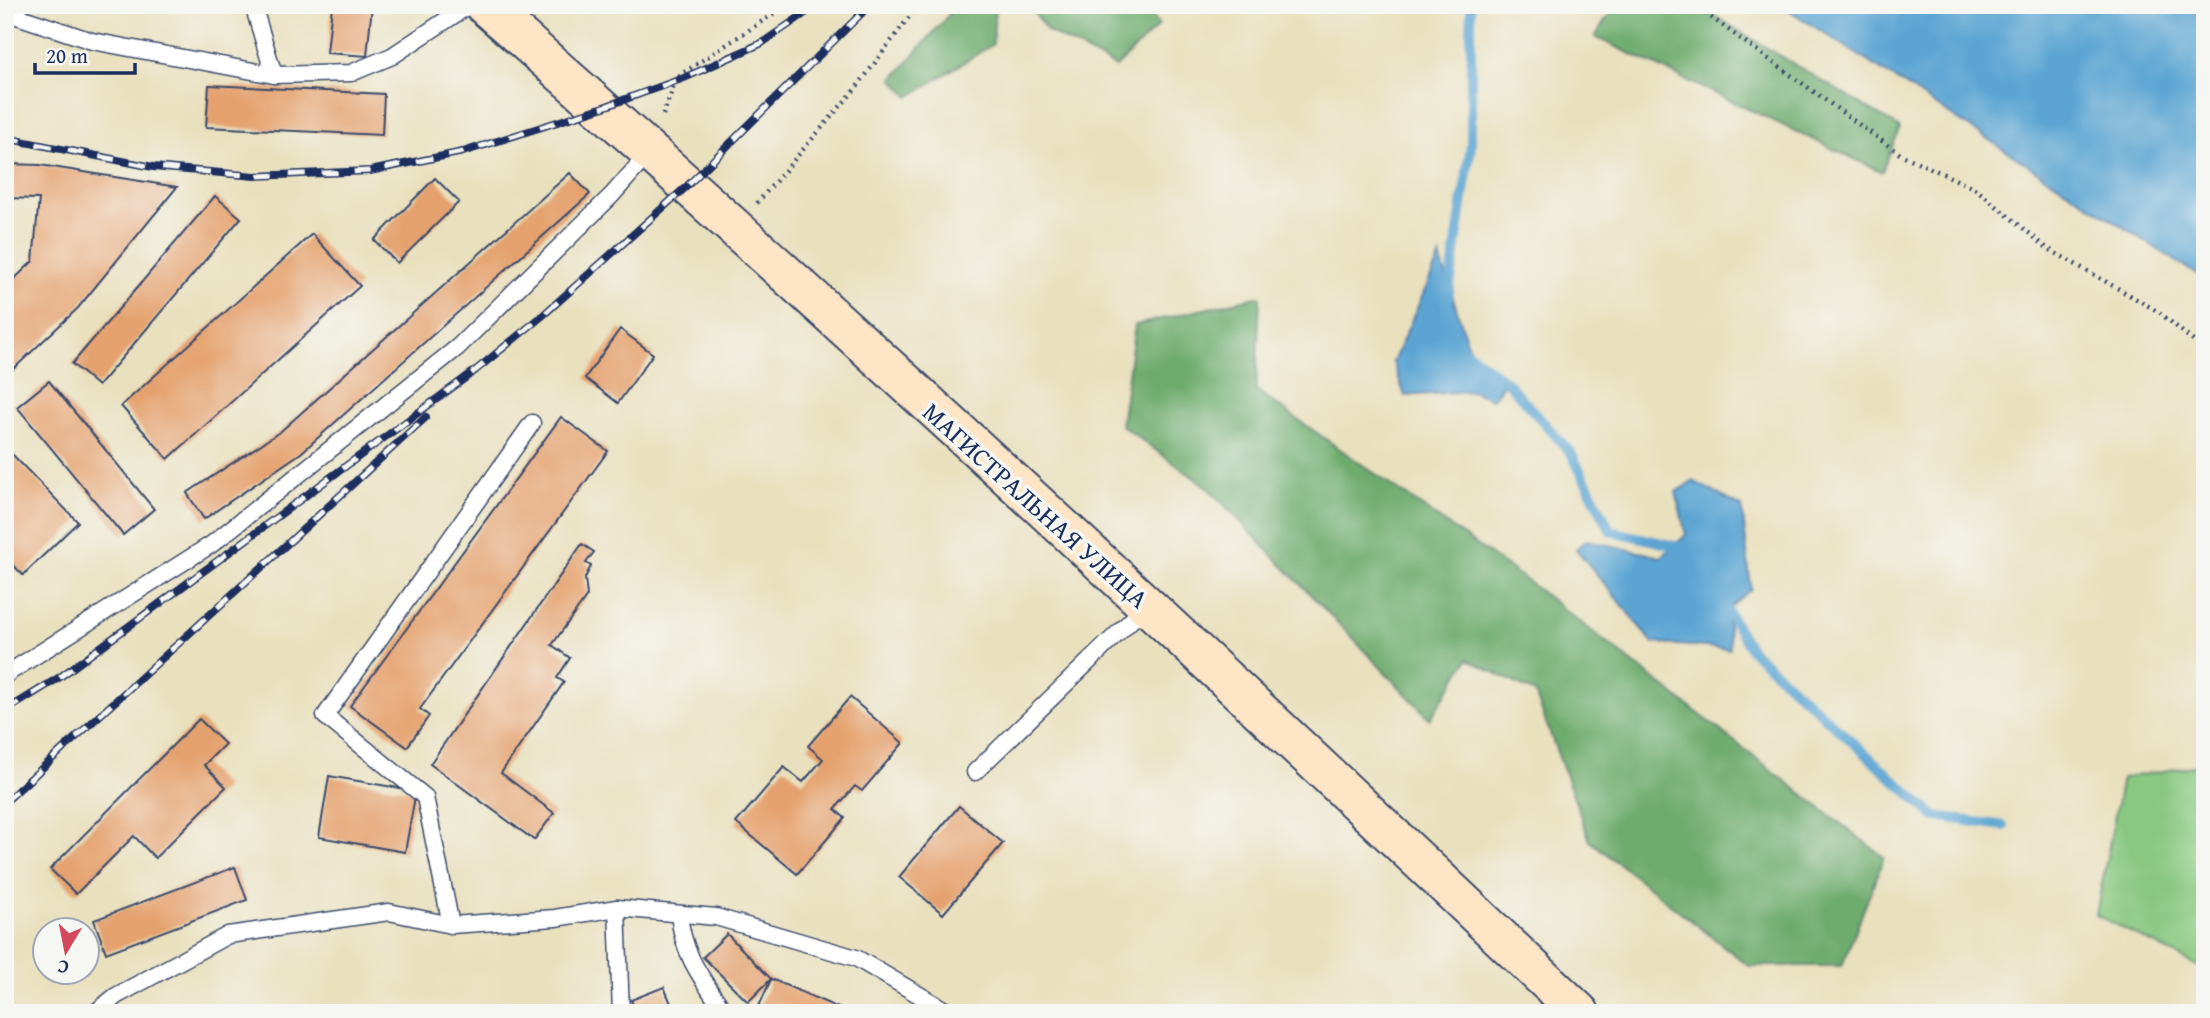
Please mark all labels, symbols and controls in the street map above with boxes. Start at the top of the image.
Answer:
scale bar [35,32,135,76]
text: 20 m [46,40,88,71]
street label: МАГИСТРАЛЬНАЯ УЛИЦА [914,393,1158,617]
north arrow [32,916,102,986]
text: С [55,953,71,982]

